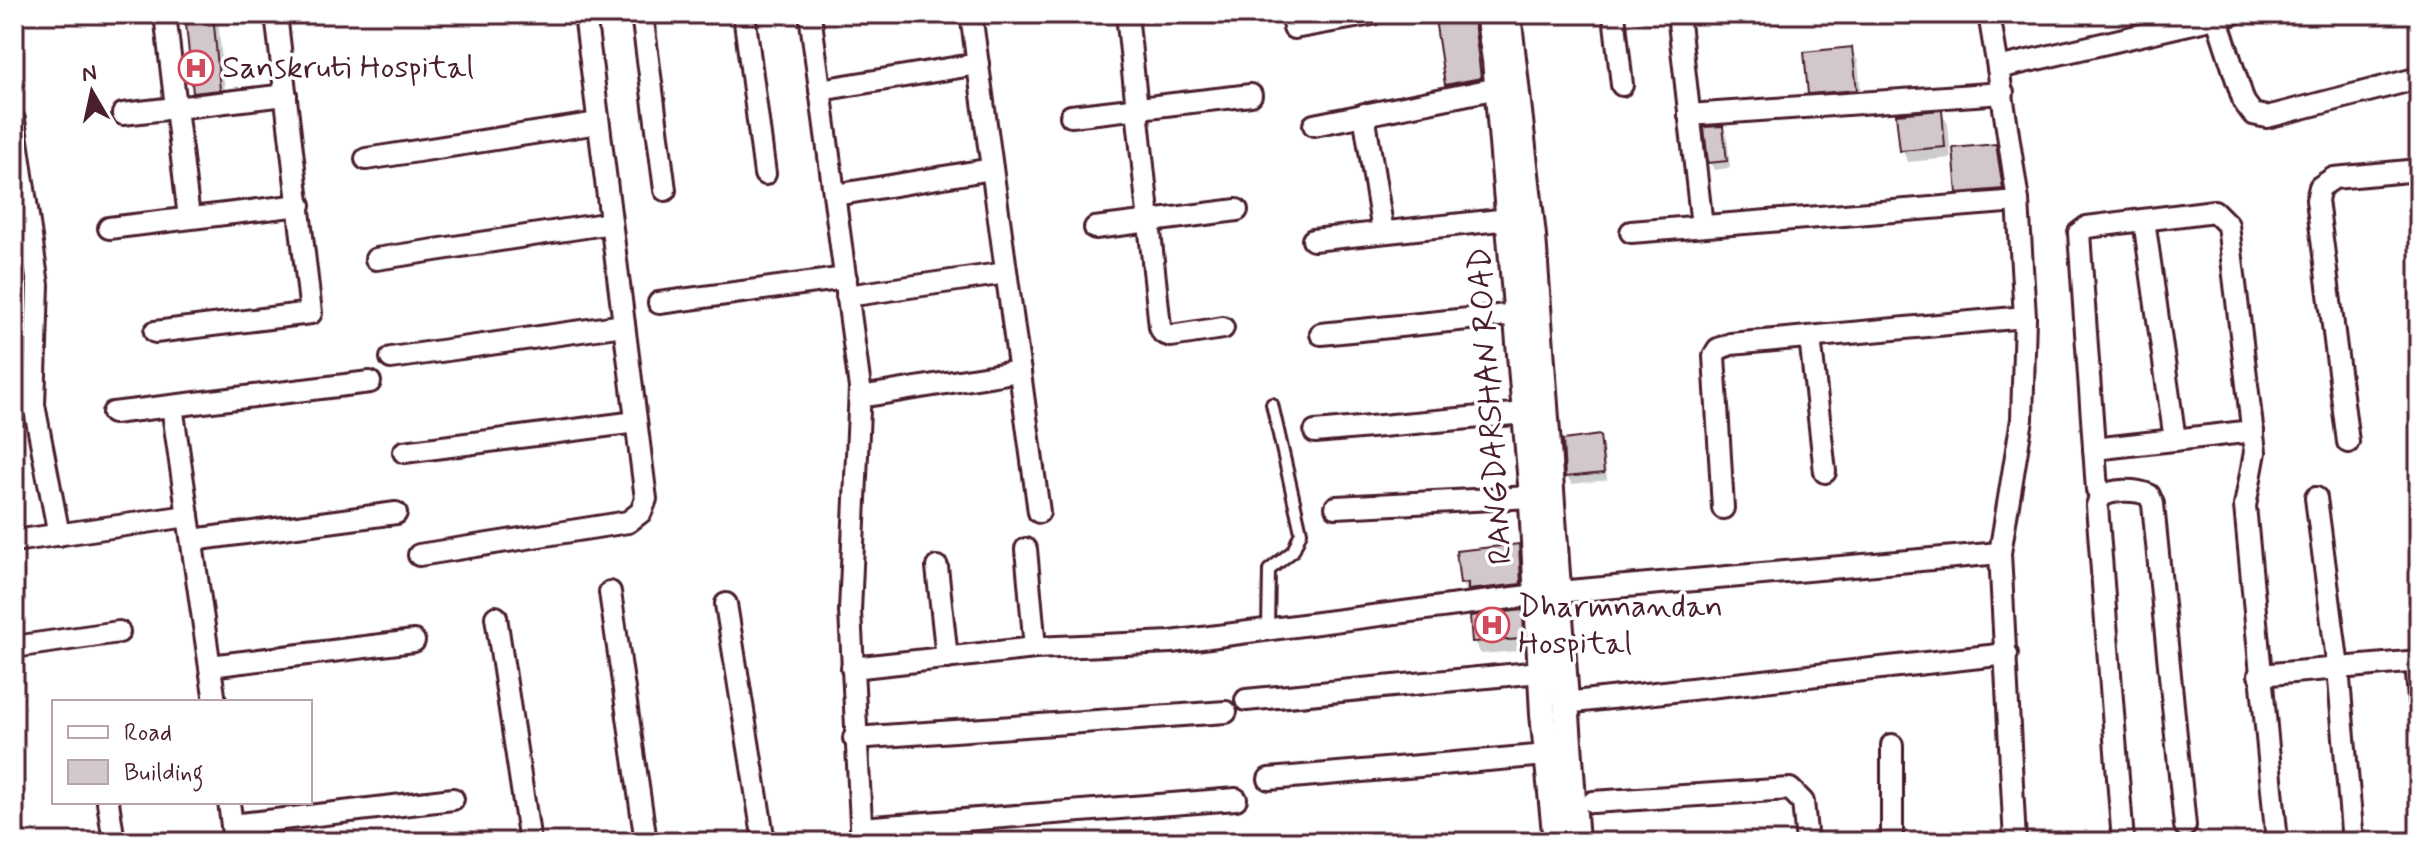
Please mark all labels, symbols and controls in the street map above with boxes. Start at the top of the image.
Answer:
place label: Sanskruti Hospital [222,47,474,89]
hospital icon: Sanskruti Hospital [177,49,215,87]
north arrow [52,52,132,132]
text: N [80,59,99,89]
street label: RANGDARSHAN ROAD [1459,246,1523,566]
place label: Dharmnandan Hospital [1518,586,1723,665]
hospital icon: Dharmnandan Hospital [1473,606,1511,644]
legend [52,700,312,804]
text: Road [124,718,172,749]
text: Building [124,758,204,792]

